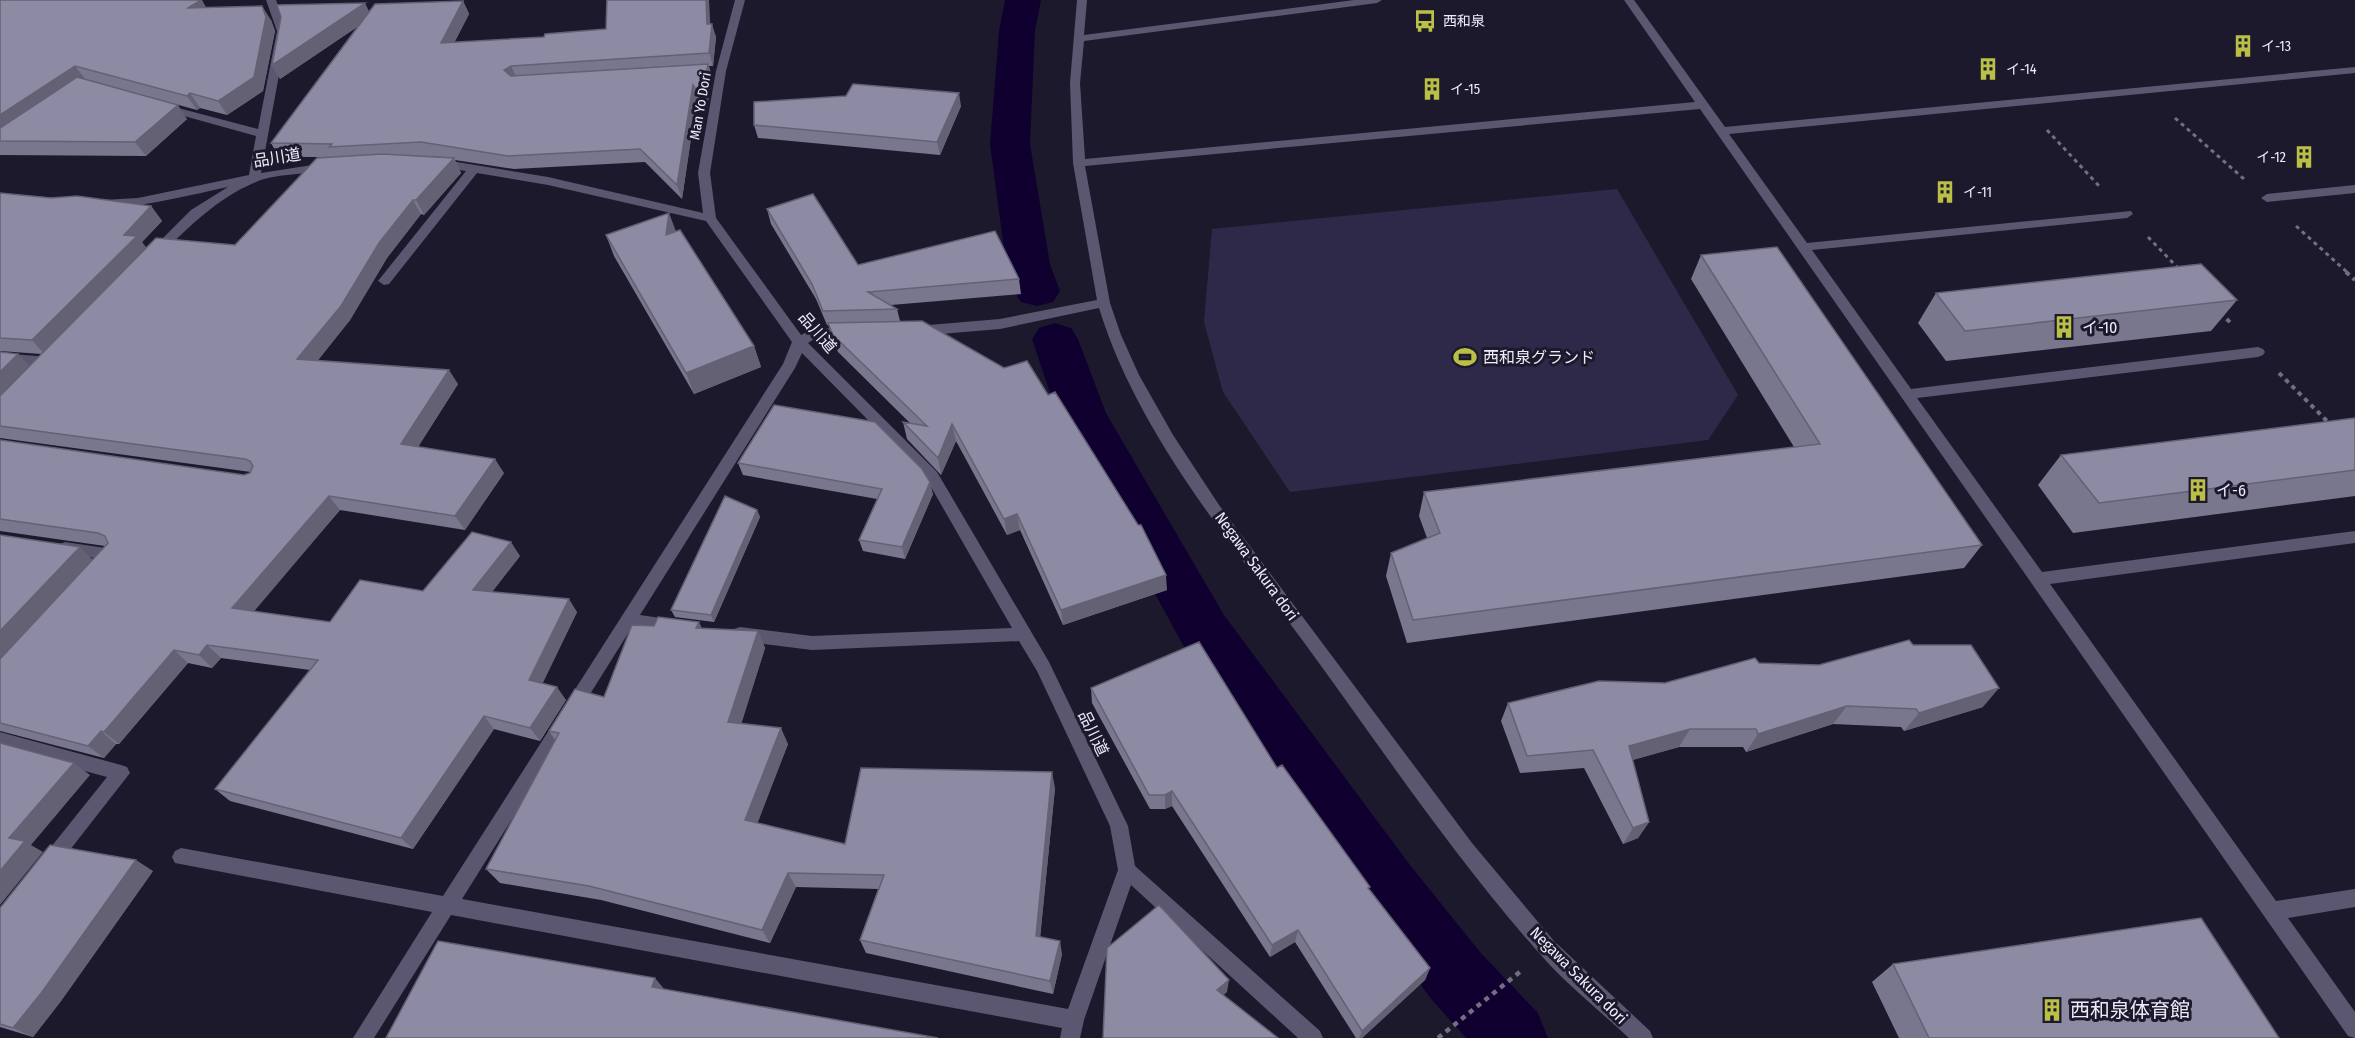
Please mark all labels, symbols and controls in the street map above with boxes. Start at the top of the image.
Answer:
bus stop icon: 西和泉 [1412,8,1438,34]
place label: 西和泉 [1443,13,1485,30]
building icon: イ-13 [2230,33,2256,59]
place label: イ-13 [2261,38,2291,55]
building icon: イ-14 [1975,56,2001,82]
place label: イ-14 [2006,61,2037,78]
street label: Man Yo Dori [686,71,715,141]
building icon: イ-15 [1419,76,1445,102]
place label: イ-15 [1450,81,1480,98]
street label: 品川道 [252,144,302,171]
building icon: イ-12 [2291,144,2317,170]
place label: イ-12 [2256,149,2286,166]
building icon: イ-11 [1932,179,1958,205]
place label: イ-11 [1963,184,1992,201]
street label: 品川道 [795,308,841,357]
building icon: イ-10 [2051,314,2077,340]
place label: イ-10 [2082,318,2117,337]
sports icon: 西和泉グランド [1452,344,1478,370]
place label: 西和泉グランド [1483,348,1595,367]
building icon: イ-6 [2185,477,2211,503]
place label: イ-6 [2216,481,2246,500]
street label: Negawa Sakura dori [1211,508,1302,624]
street label: 品川道 [1074,707,1113,759]
street label: Negawa Sakura dori [1526,923,1631,1028]
building icon: 西和泉体育館 [2039,997,2065,1023]
place label: 西和泉体育館 [2070,998,2190,1022]

